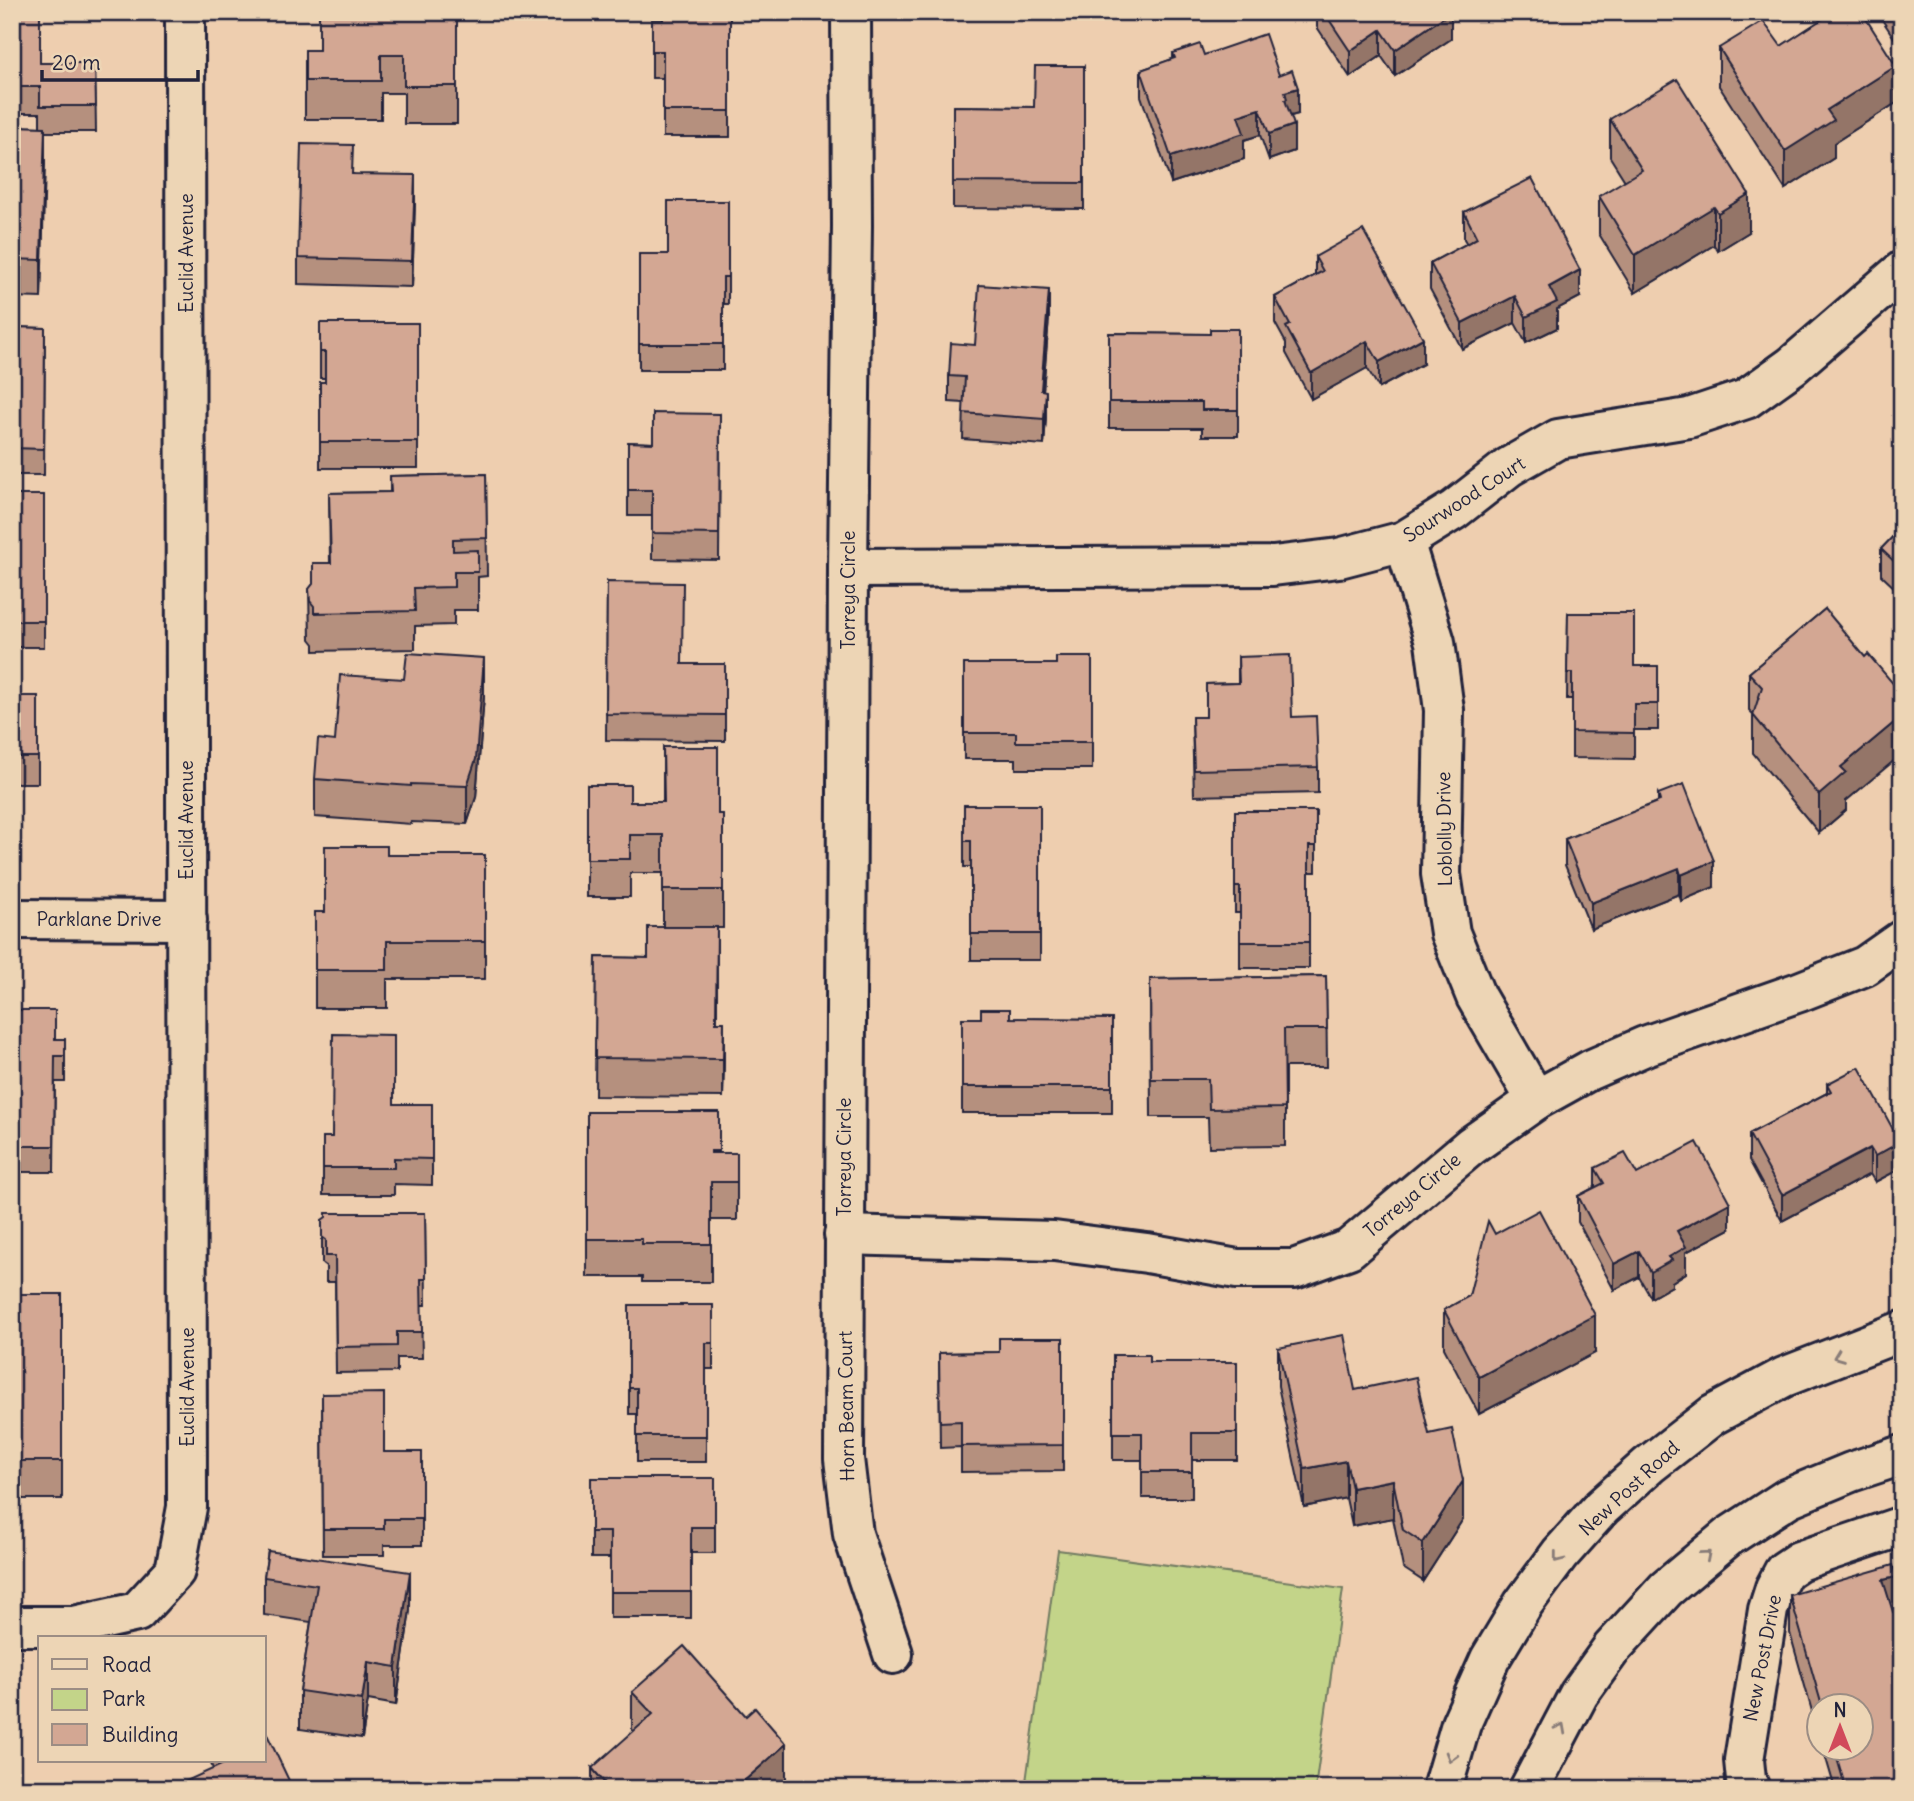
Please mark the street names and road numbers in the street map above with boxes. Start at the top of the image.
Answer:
street label: Euclid Avenue [174,193,198,313]
street label: Sourwood Court [1399,451,1529,547]
street label: Torreya Circle [836,530,860,650]
street label: Euclid Avenue [174,760,198,880]
street label: Loblolly Drive [1431,771,1457,887]
street label: Parklane Drive [36,907,162,931]
street label: Torreya Circle [832,1097,856,1217]
street label: Torreya Circle [1359,1147,1465,1243]
street label: Euclid Avenue [175,1327,199,1447]
street label: Horn Beam Court [833,1331,859,1481]
street label: New Post Road [1574,1435,1684,1541]
street label: New Post Drive [1738,1592,1786,1724]

